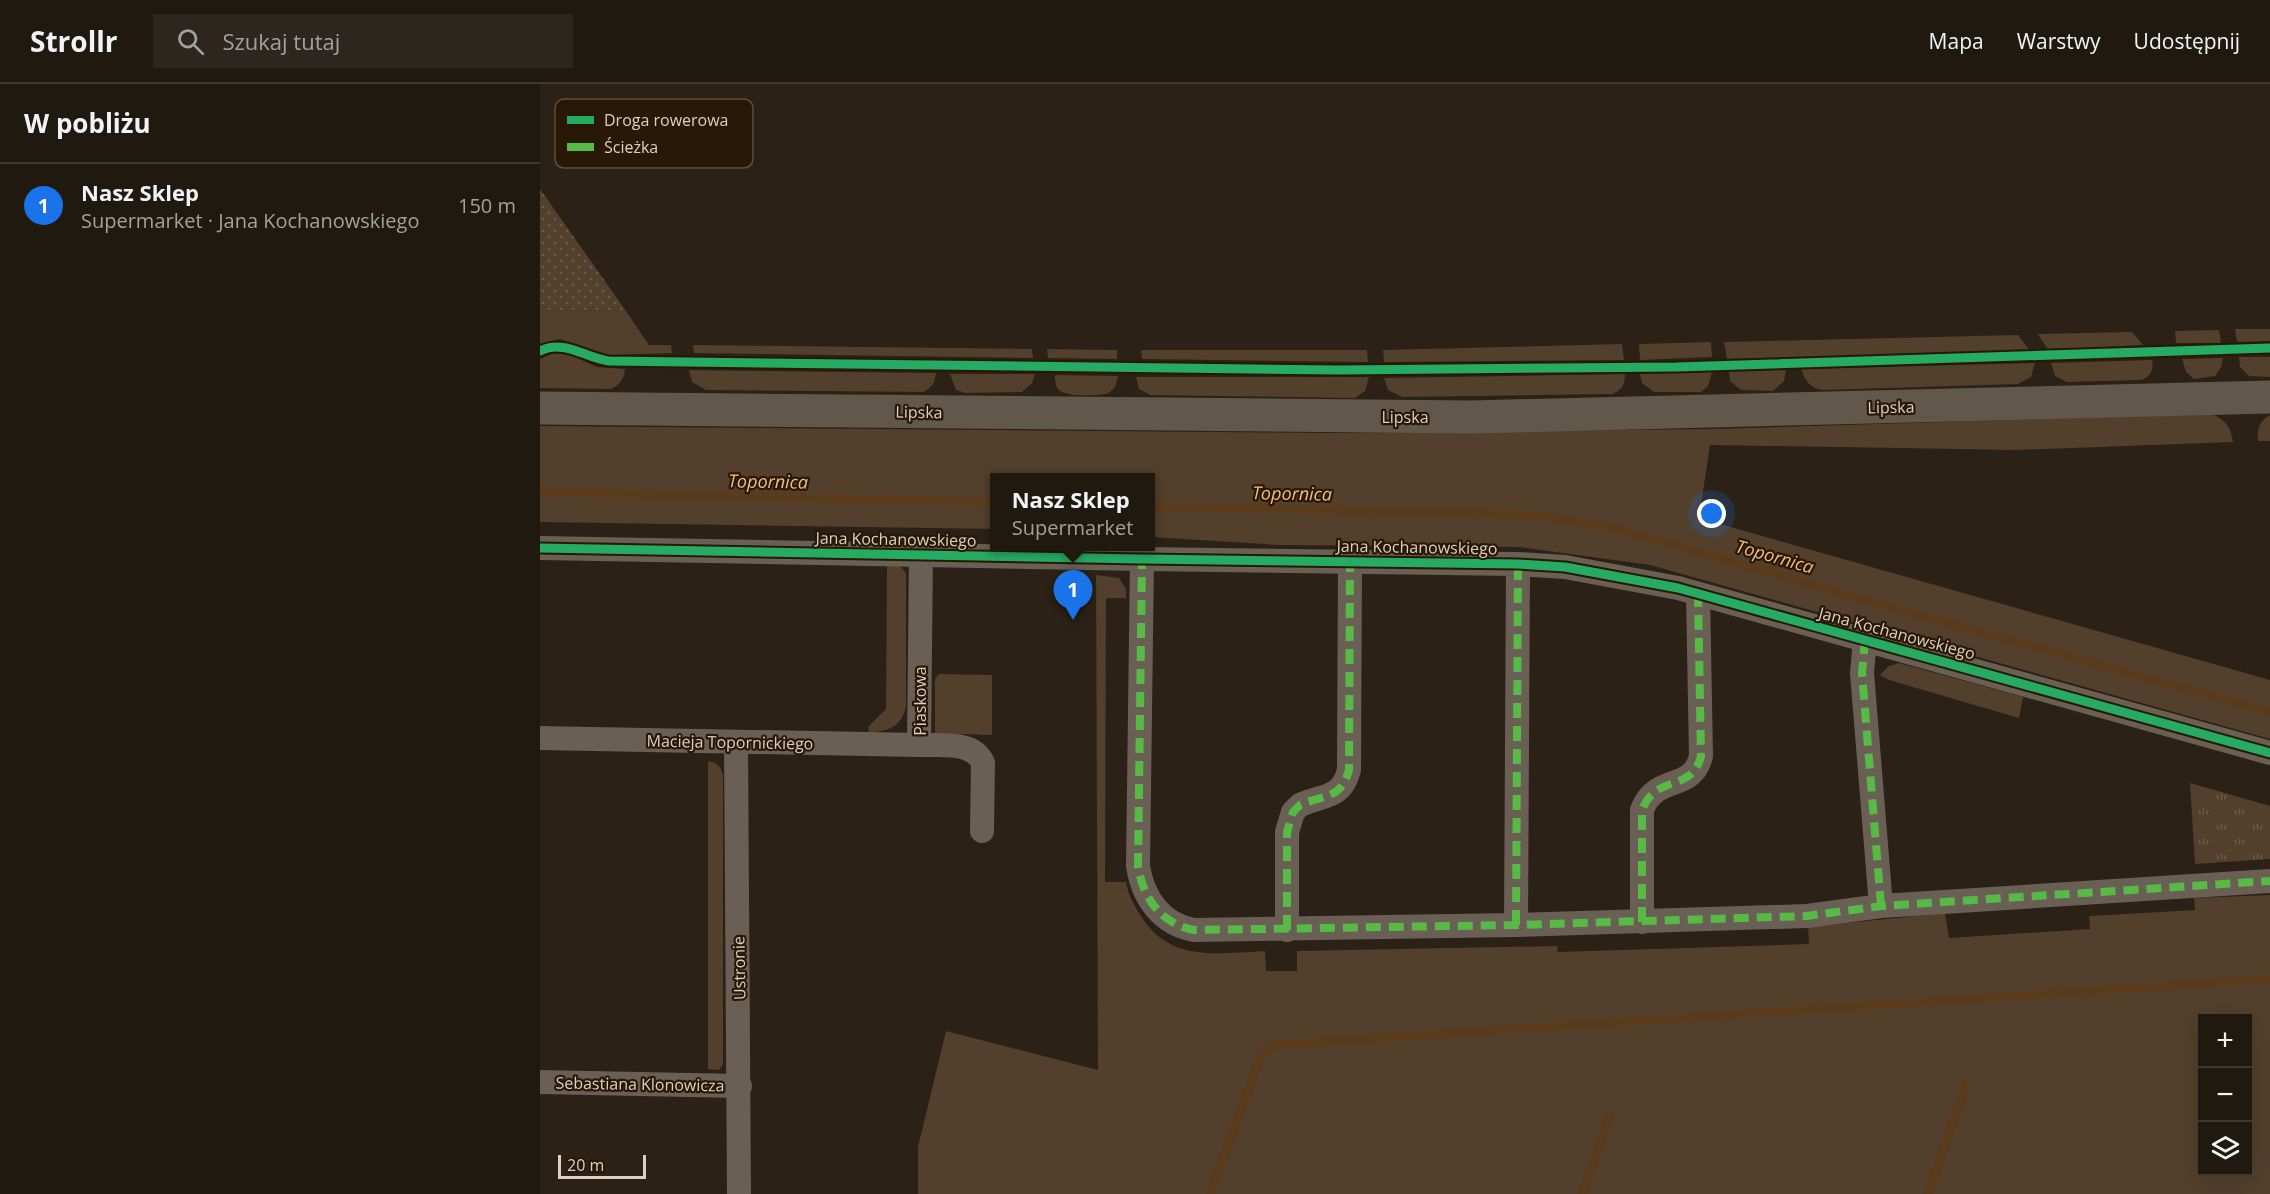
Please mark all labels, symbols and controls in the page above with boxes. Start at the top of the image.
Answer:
search box [153,14,573,68]
text: Strollr [30,22,117,60]
icon: search [174,25,207,58]
text: Szukaj tutaj [222,26,340,56]
text: Mapa [1929,27,1984,55]
text: Warstwy [2017,27,2101,55]
text: Udostępnij [2134,27,2240,55]
legend [555,99,753,168]
text: W pobliżu [24,105,151,141]
text: Droga rowerowa [604,109,729,131]
text: Ścieżka [604,136,658,158]
text: Nasz Sklep [81,177,199,207]
text: 1 [38,192,49,219]
text: 150 m [458,192,516,219]
text: Supermarket · Jana Kochanowskiego [81,207,420,234]
street label: Lipska [1867,396,1915,418]
street label: Lipska [895,401,943,423]
street label: Lipska [1381,406,1429,428]
water label: Topornica [728,468,808,494]
popup [990,473,1155,551]
water label: Topornica [1252,480,1332,506]
text: Nasz Sklep [1012,484,1130,514]
your location [1697,499,1726,528]
text: Supermarket [1012,514,1133,541]
street label: Jana Kochanowskiego [813,527,977,551]
water label: Topornica [1733,533,1817,579]
street label: Jana Kochanowskiego [1334,535,1498,559]
pin: 1 [1054,570,1092,620]
street label: Jana Kochanowskiego [1814,601,1978,664]
street label: Piaskowa [909,666,931,736]
street label: Macieja Topornickiego [646,730,814,754]
street label: Ustronie [727,936,751,1000]
map controls [2198,1014,2252,1176]
button: + [2198,1014,2252,1068]
button: − [2198,1068,2252,1122]
street label: Sebastiana Klonowicza [555,1072,725,1096]
button: layers [2198,1122,2252,1176]
scale bar [558,1152,646,1180]
text: 20 m [567,1154,604,1176]

